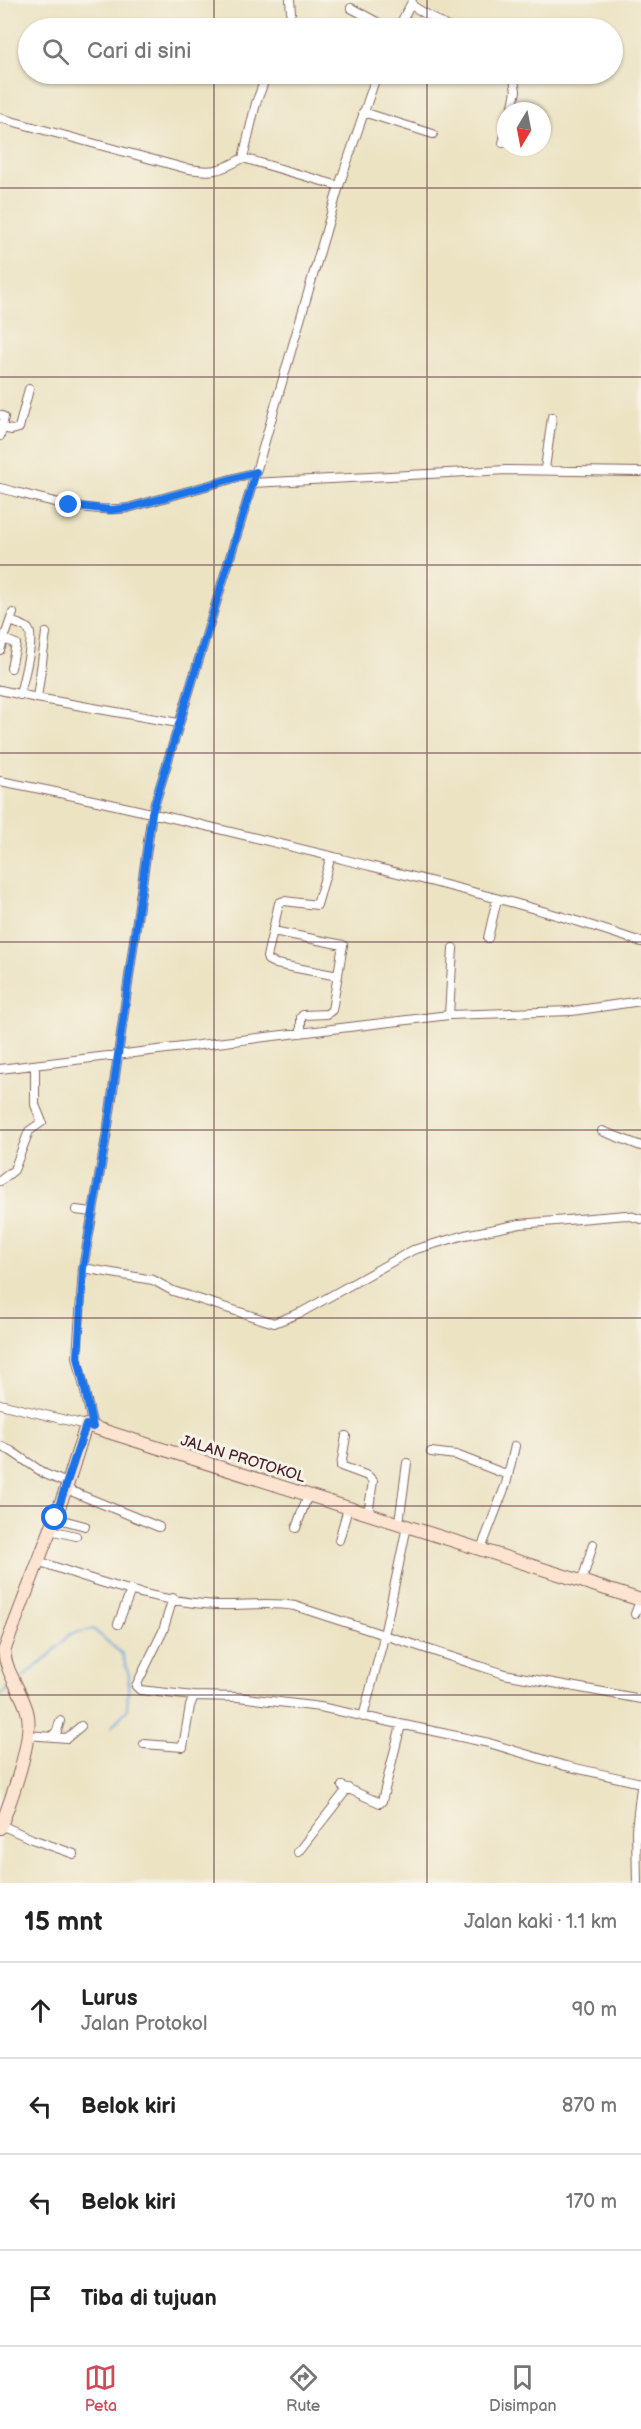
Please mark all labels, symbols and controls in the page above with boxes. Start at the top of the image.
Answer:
search box [18,18,623,84]
icon: search [39,35,72,68]
text: Cari di sini [87,38,191,65]
north arrow [497,102,551,156]
route end [55,491,81,517]
street label: JALAN PROTOKOL [178,1431,308,1487]
route start [41,1504,67,1530]
text: 15 mnt [24,1907,102,1938]
text: Jalan kaki · 1.1 km [464,1910,617,1934]
text: Lurus [81,1985,137,2012]
icon: ahead [24,1994,57,2027]
text: 90 m [572,1998,617,2022]
text: Jalan Protokol [81,2012,207,2036]
icon: left [24,2090,57,2123]
text: Belok kiri [81,2093,176,2120]
text: 870 m [562,2094,617,2118]
icon: left [24,2186,57,2219]
text: Belok kiri [81,2189,176,2216]
text: 170 m [566,2190,617,2214]
icon: arrive [24,2282,57,2315]
text: Tiba di tujuan [81,2285,217,2312]
tab: Peta [84,2361,117,2416]
tab: Rute [286,2361,320,2416]
tab: Disimpan [489,2361,557,2416]

